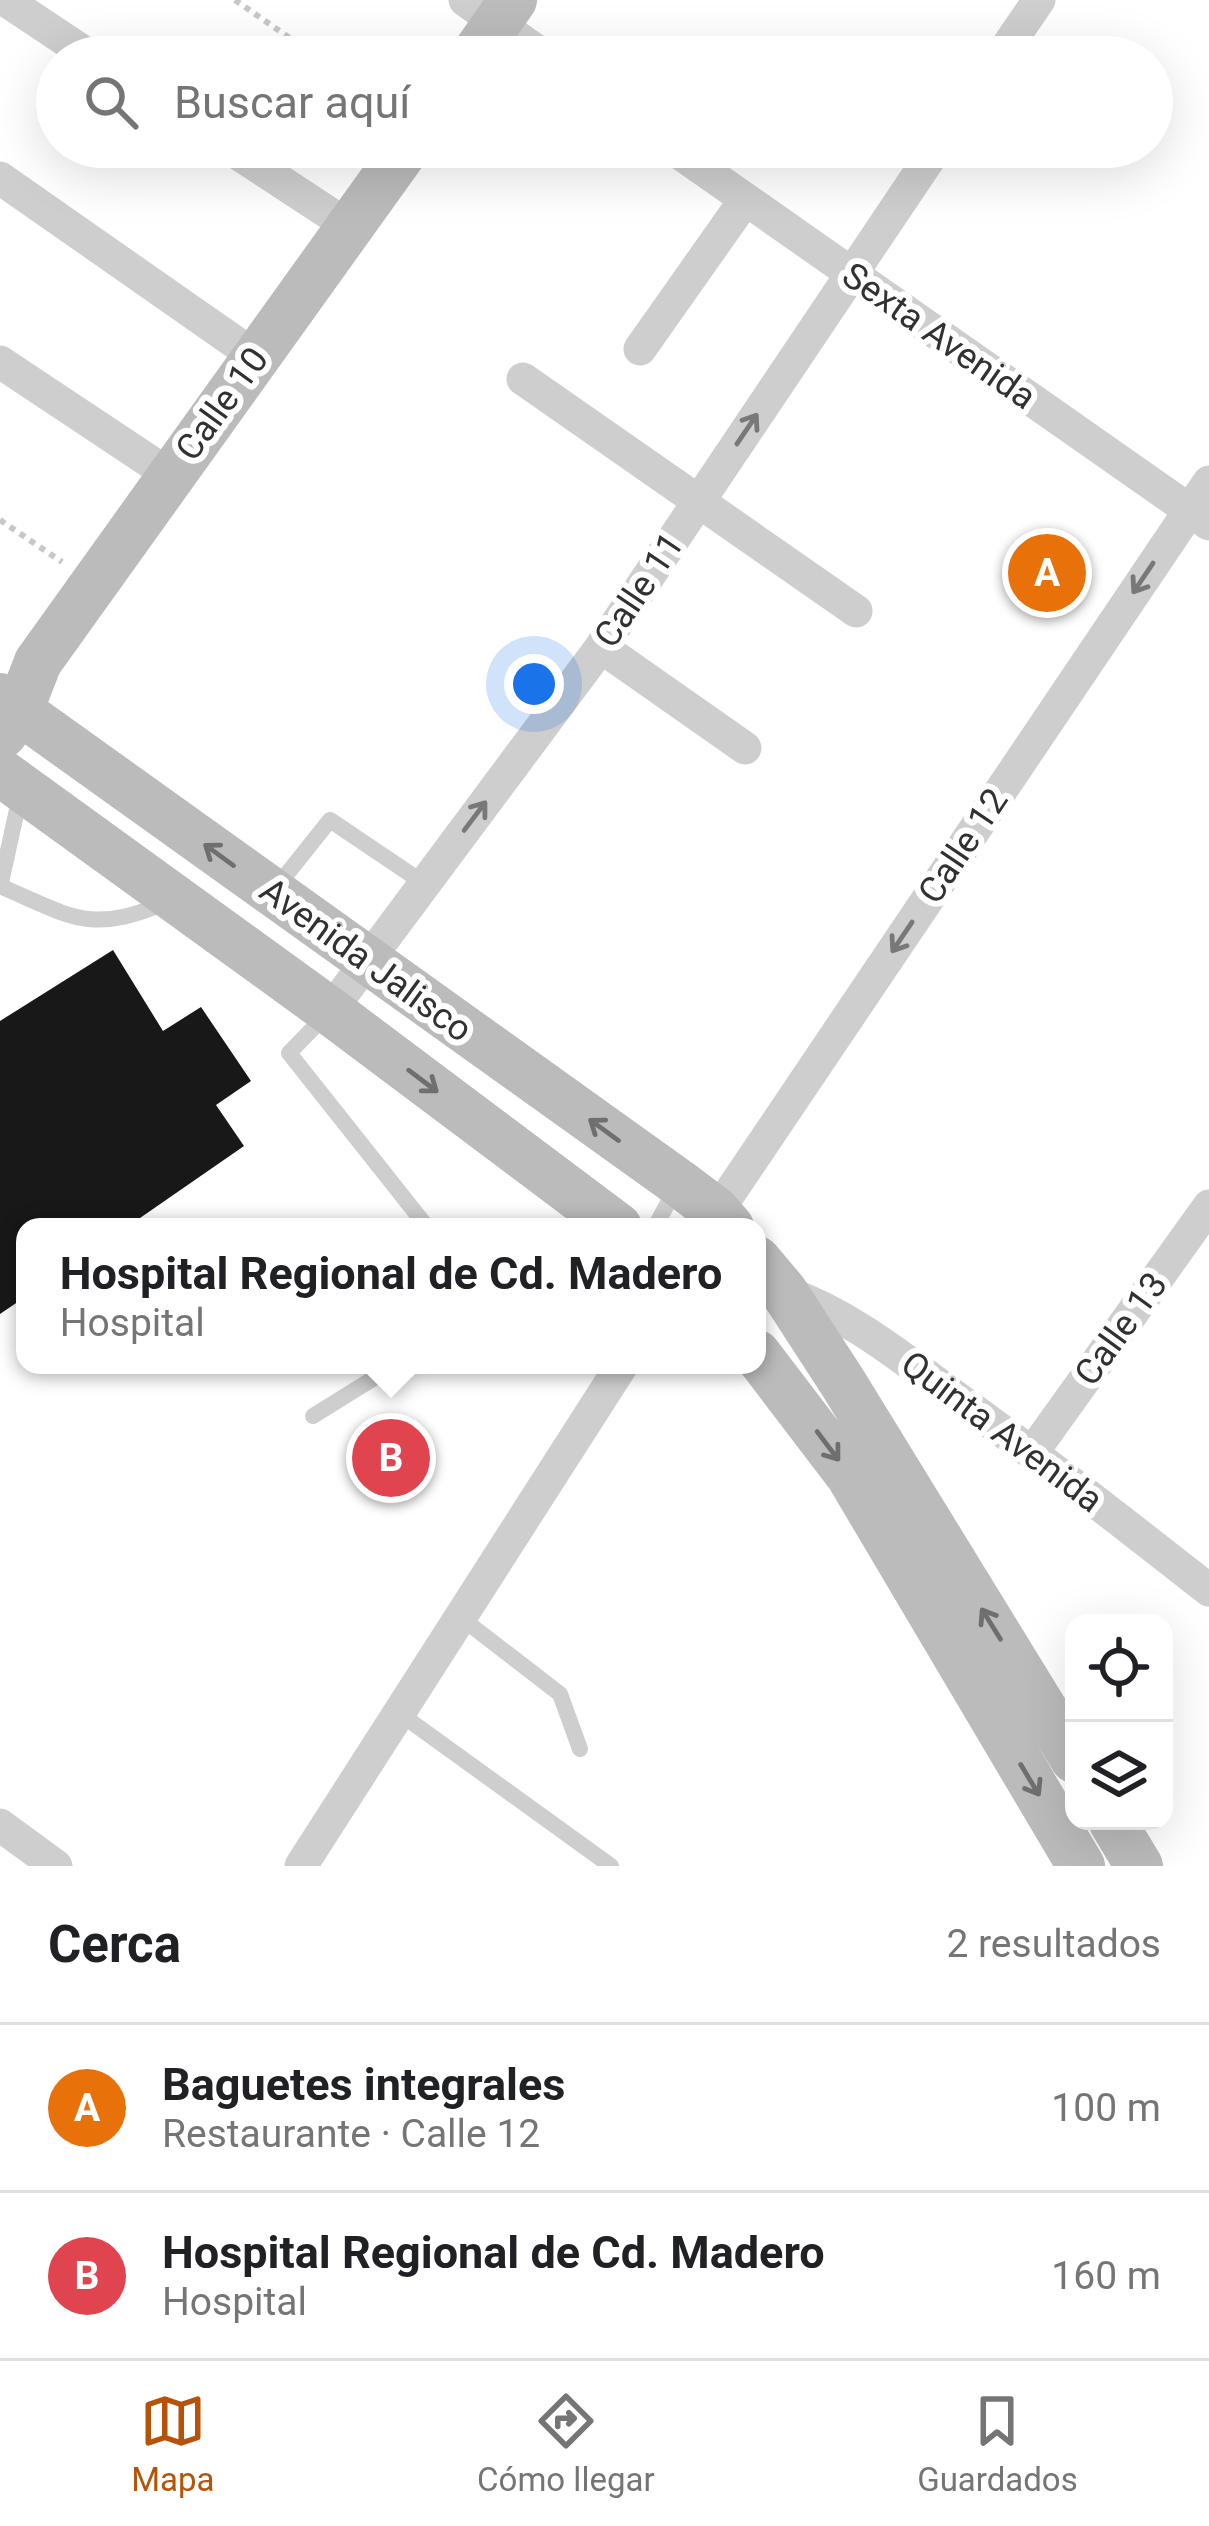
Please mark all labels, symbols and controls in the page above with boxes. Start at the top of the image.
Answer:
search box [36,36,1173,168]
icon: search [78,69,144,135]
text: Buscar aquí [174,76,411,129]
street label: Sexta Avenida [834,254,1044,418]
street label: Calle 10 [167,339,277,469]
one-way arrow [735,412,760,446]
street label: Calle 11 [586,525,692,655]
pin: A [1008,528,1086,618]
one-way arrow [1131,561,1156,595]
your location [504,654,564,714]
street label: Calle 12 [910,781,1016,911]
one-way arrow [462,800,487,833]
one-way arrow [203,842,236,867]
street label: Avenida Jalisco [252,869,480,1051]
one-way arrow [889,919,914,953]
one-way arrow [407,1067,439,1094]
one-way arrow [588,1118,621,1143]
popup [16,1218,766,1374]
text: Hospital Regional de Cd. Madero [60,1247,722,1300]
street label: Calle 13 [1066,1264,1176,1394]
text: Hospital [60,1300,205,1346]
street label: Quinta Avenida [893,1343,1111,1521]
pin: B [352,1413,430,1503]
one-way arrow [815,1429,841,1462]
one-way arrow [979,1608,1003,1642]
map controls [1065,1614,1173,1830]
button: locate [1065,1614,1173,1722]
button: layers [1065,1722,1173,1830]
one-way arrow [1018,1762,1042,1797]
text: Cerca [48,1915,181,1974]
text: 2 resultados [946,1921,1161,1967]
text: Baguetes integrales [162,2058,565,2111]
text: A [74,2085,100,2131]
text: 100 m [1051,2085,1161,2131]
text: Restaurante · Calle 12 [162,2111,540,2157]
text: Hospital Regional de Cd. Madero [162,2226,825,2279]
text: B [75,2253,99,2299]
text: 160 m [1051,2253,1161,2299]
text: Hospital [162,2279,307,2325]
tab: Mapa [131,2388,215,2499]
tab: Cómo llegar [477,2388,655,2499]
tab: Guardados [917,2388,1078,2499]

